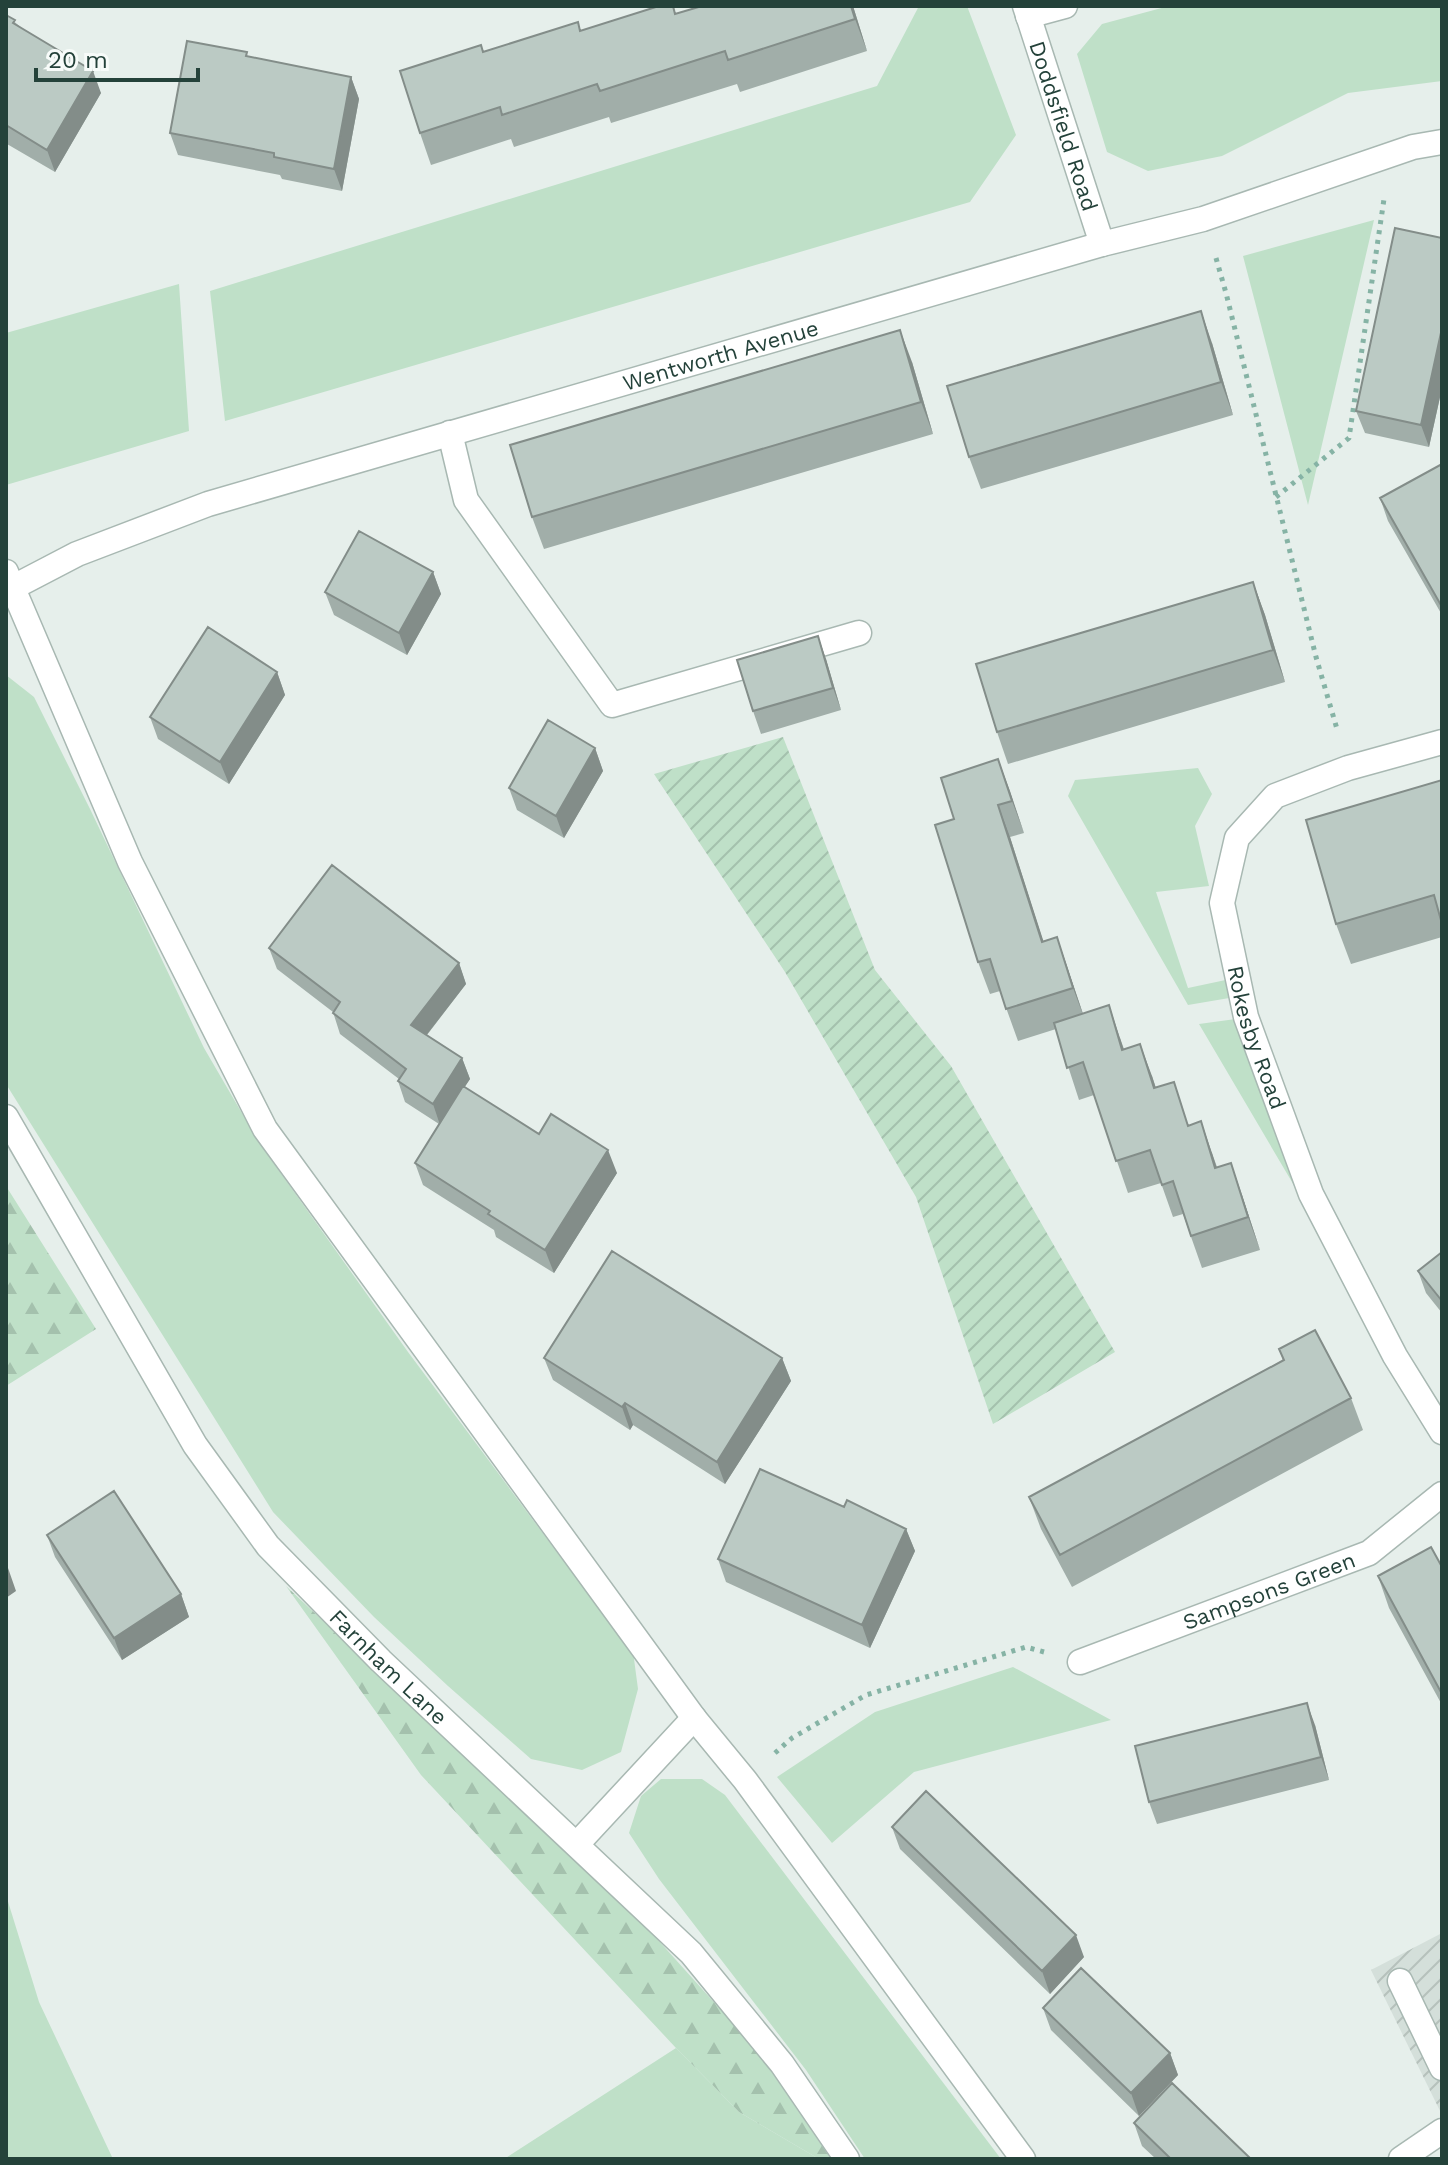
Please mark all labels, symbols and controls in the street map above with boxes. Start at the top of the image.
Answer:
scale bar [36,32,198,82]
street label: Doddsfield Road [1024,38,1102,214]
text: 20 m [48,46,108,74]
street label: Wentworth Avenue [620,315,821,396]
street label: Rokesby Road [1223,963,1291,1113]
street label: Sampsons Green [1179,1547,1359,1635]
street label: Farnham Lane [325,1605,452,1730]

